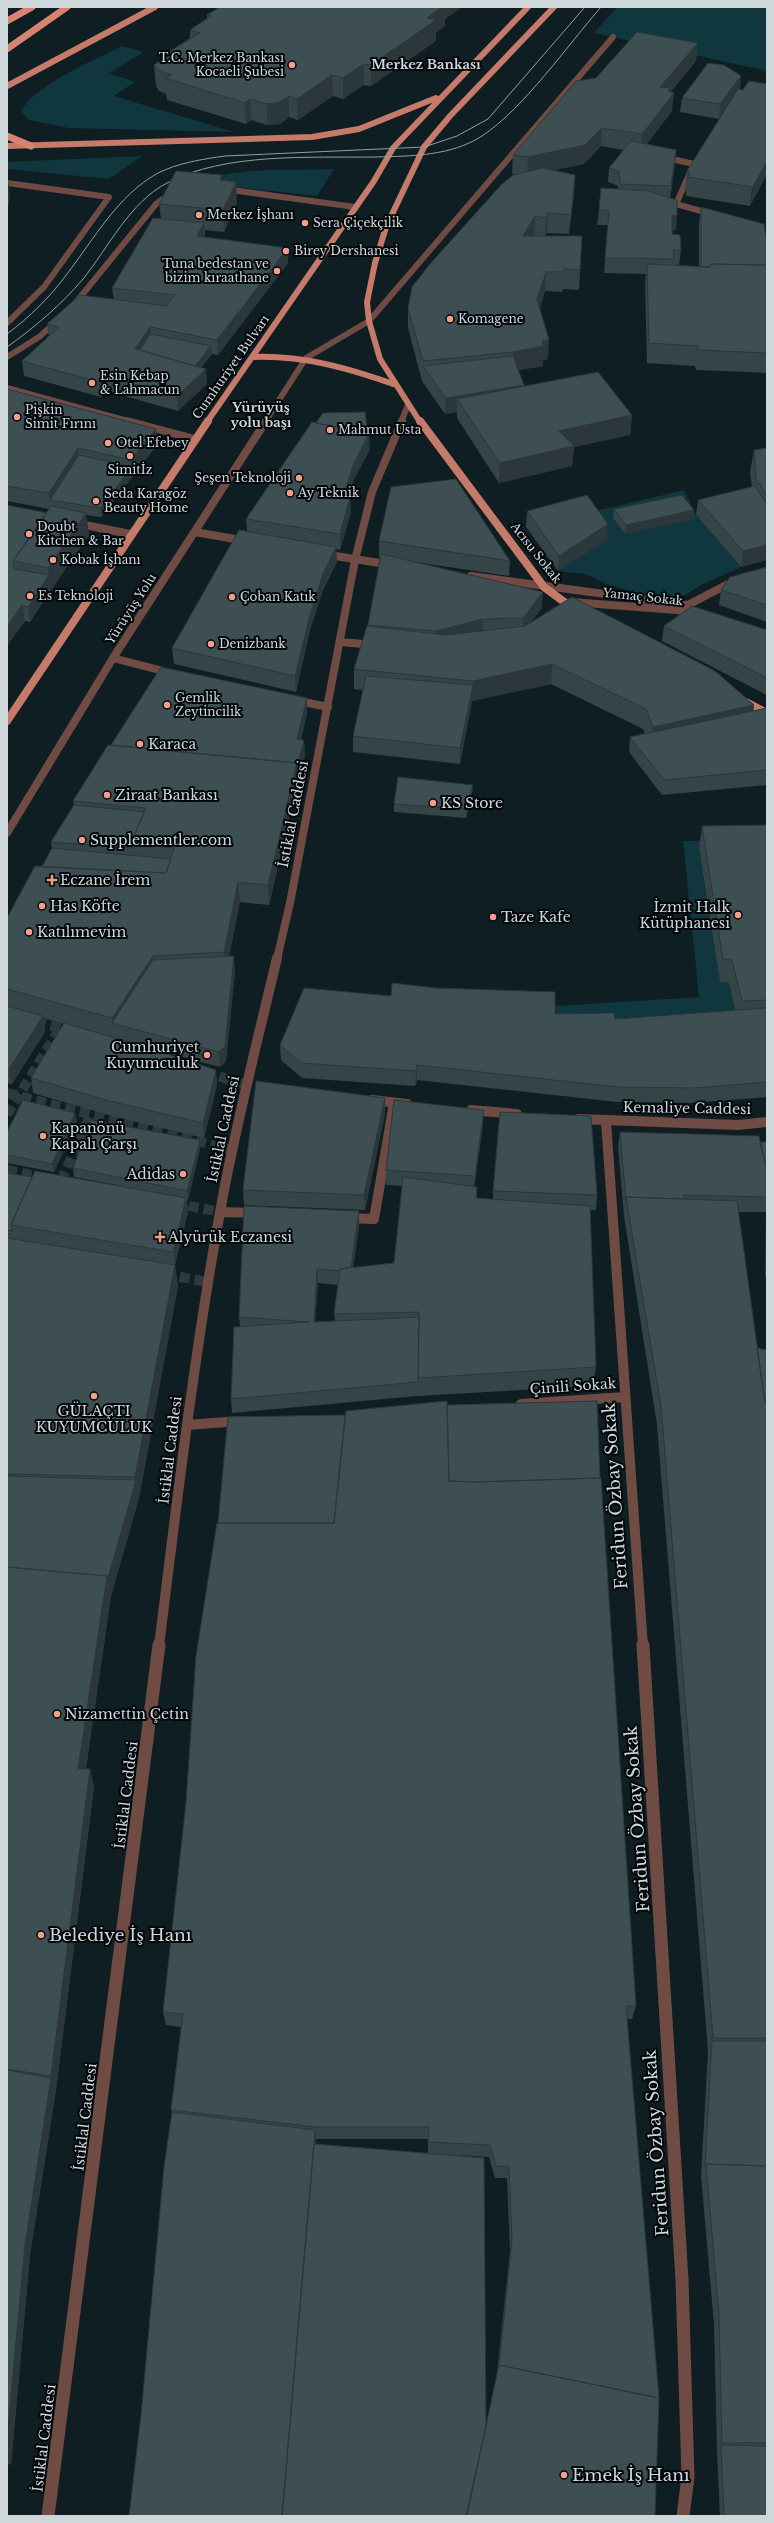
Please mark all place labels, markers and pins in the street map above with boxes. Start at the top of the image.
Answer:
place label: T.C. Merkez Bankası Kocaeli Şubesi [159,50,284,79]
marker: T.C. Merkez Bankası Kocaeli Şubesi [287,60,297,70]
place label: Merkez İşhanı [207,206,294,222]
marker: Merkez İşhanı [194,210,204,220]
place label: Sera Çiçekçilik [313,215,404,230]
marker: Sera Çiçekçilik [300,218,310,228]
place label: Birey Dershanesi [294,243,399,258]
marker: Birey Dershanesi [281,246,291,256]
place label: Tuna bedestan ve bizim kıraathane [162,256,269,285]
marker: Tuna bedestan ve bizim kıraathane [272,266,282,276]
place label: Komagene [458,311,524,326]
marker: Komagene [445,314,455,324]
place label: Esin Kebap & Lahmacun [100,368,180,397]
marker: Esin Kebap & Lahmacun [87,378,97,388]
place label: Pişkin Simit Fırını [25,402,96,431]
marker: Pişkin Simit Fırını [12,412,22,422]
place label: Mahmut Usta [338,422,422,437]
marker: Mahmut Usta [325,425,335,435]
place label: Otel Efebey [116,435,189,450]
marker: Otel Efebey [103,438,113,448]
marker: Simitİz [125,451,135,461]
place label: Simitİz [107,461,153,477]
place label: Şeşen Teknoloji [194,470,291,485]
marker: Şeşen Teknoloji [294,473,304,483]
place label: Ay Teknik [297,485,360,500]
place label: Seda Karagöz Beauty Home [104,486,189,515]
marker: Ay Teknik [285,488,295,498]
marker: Seda Karagöz Beauty Home [91,496,101,506]
place label: Doubt Kitchen & Bar [37,519,124,548]
marker: Doubt Kitchen & Bar [24,529,34,539]
place label: Kobak İşhanı [61,551,141,567]
marker: Kobak İşhanı [48,555,58,565]
place label: Es Teknoloji [38,588,113,603]
place label: Çoban Katık [240,589,316,604]
marker: Es Teknoloji [25,591,35,601]
marker: Çoban Katık [227,592,237,602]
place label: Denizbank [219,636,286,651]
marker: Denizbank [206,639,216,649]
place label: Gemlik Zeytincilik [175,690,242,719]
marker: Gemlik Zeytincilik [162,700,172,710]
place label: Karaca [148,735,197,753]
marker: Karaca [135,739,145,749]
place label: Ziraat Bankası [115,786,218,804]
marker: Ziraat Bankası [102,790,112,800]
place label: KS Store [441,794,503,812]
marker: KS Store [428,798,438,808]
place label: Supplementler.com [90,831,232,849]
marker: Supplementler.com [77,835,87,845]
place label: Eczane İrem [60,871,150,889]
marker: Eczane İrem [47,875,57,885]
place label: Has Köfte [50,897,120,915]
place label: İzmit Halk Kütüphanesi [640,898,730,932]
marker: Has Köfte [37,901,47,911]
place label: Taze Kafe [501,908,571,926]
marker: İzmit Halk Kütüphanesi [733,910,743,920]
marker: Taze Kafe [488,912,498,922]
place label: Katılımevim [37,923,126,941]
marker: Katılımevim [24,927,34,937]
place label: Cumhuriyet Kuyumculuk [106,1038,200,1072]
marker: Cumhuriyet Kuyumculuk [202,1050,212,1060]
place label: Kapanönü Kapalı Çarşı [51,1119,137,1153]
marker: Kapanönü Kapalı Çarşı [38,1131,48,1141]
place label: Adidas [126,1165,175,1183]
marker: Adidas [178,1169,188,1179]
place label: Alyürük Eczanesi [167,1228,292,1246]
marker: Alyürük Eczanesi [155,1232,165,1242]
marker: GÜLAÇTI KUYUMCULUK [89,1391,99,1401]
place label: GÜLAÇTI KUYUMCULUK [36,1401,153,1436]
place label: Nizamettin Çetin [65,1705,189,1723]
marker: Nizamettin Çetin [52,1709,62,1719]
place label: Belediye İş Hanı [49,1925,192,1946]
marker: Belediye İş Hanı [36,1930,46,1940]
place label: Emek İş Hanı [572,2465,690,2486]
marker: Emek İş Hanı [559,2470,569,2480]

